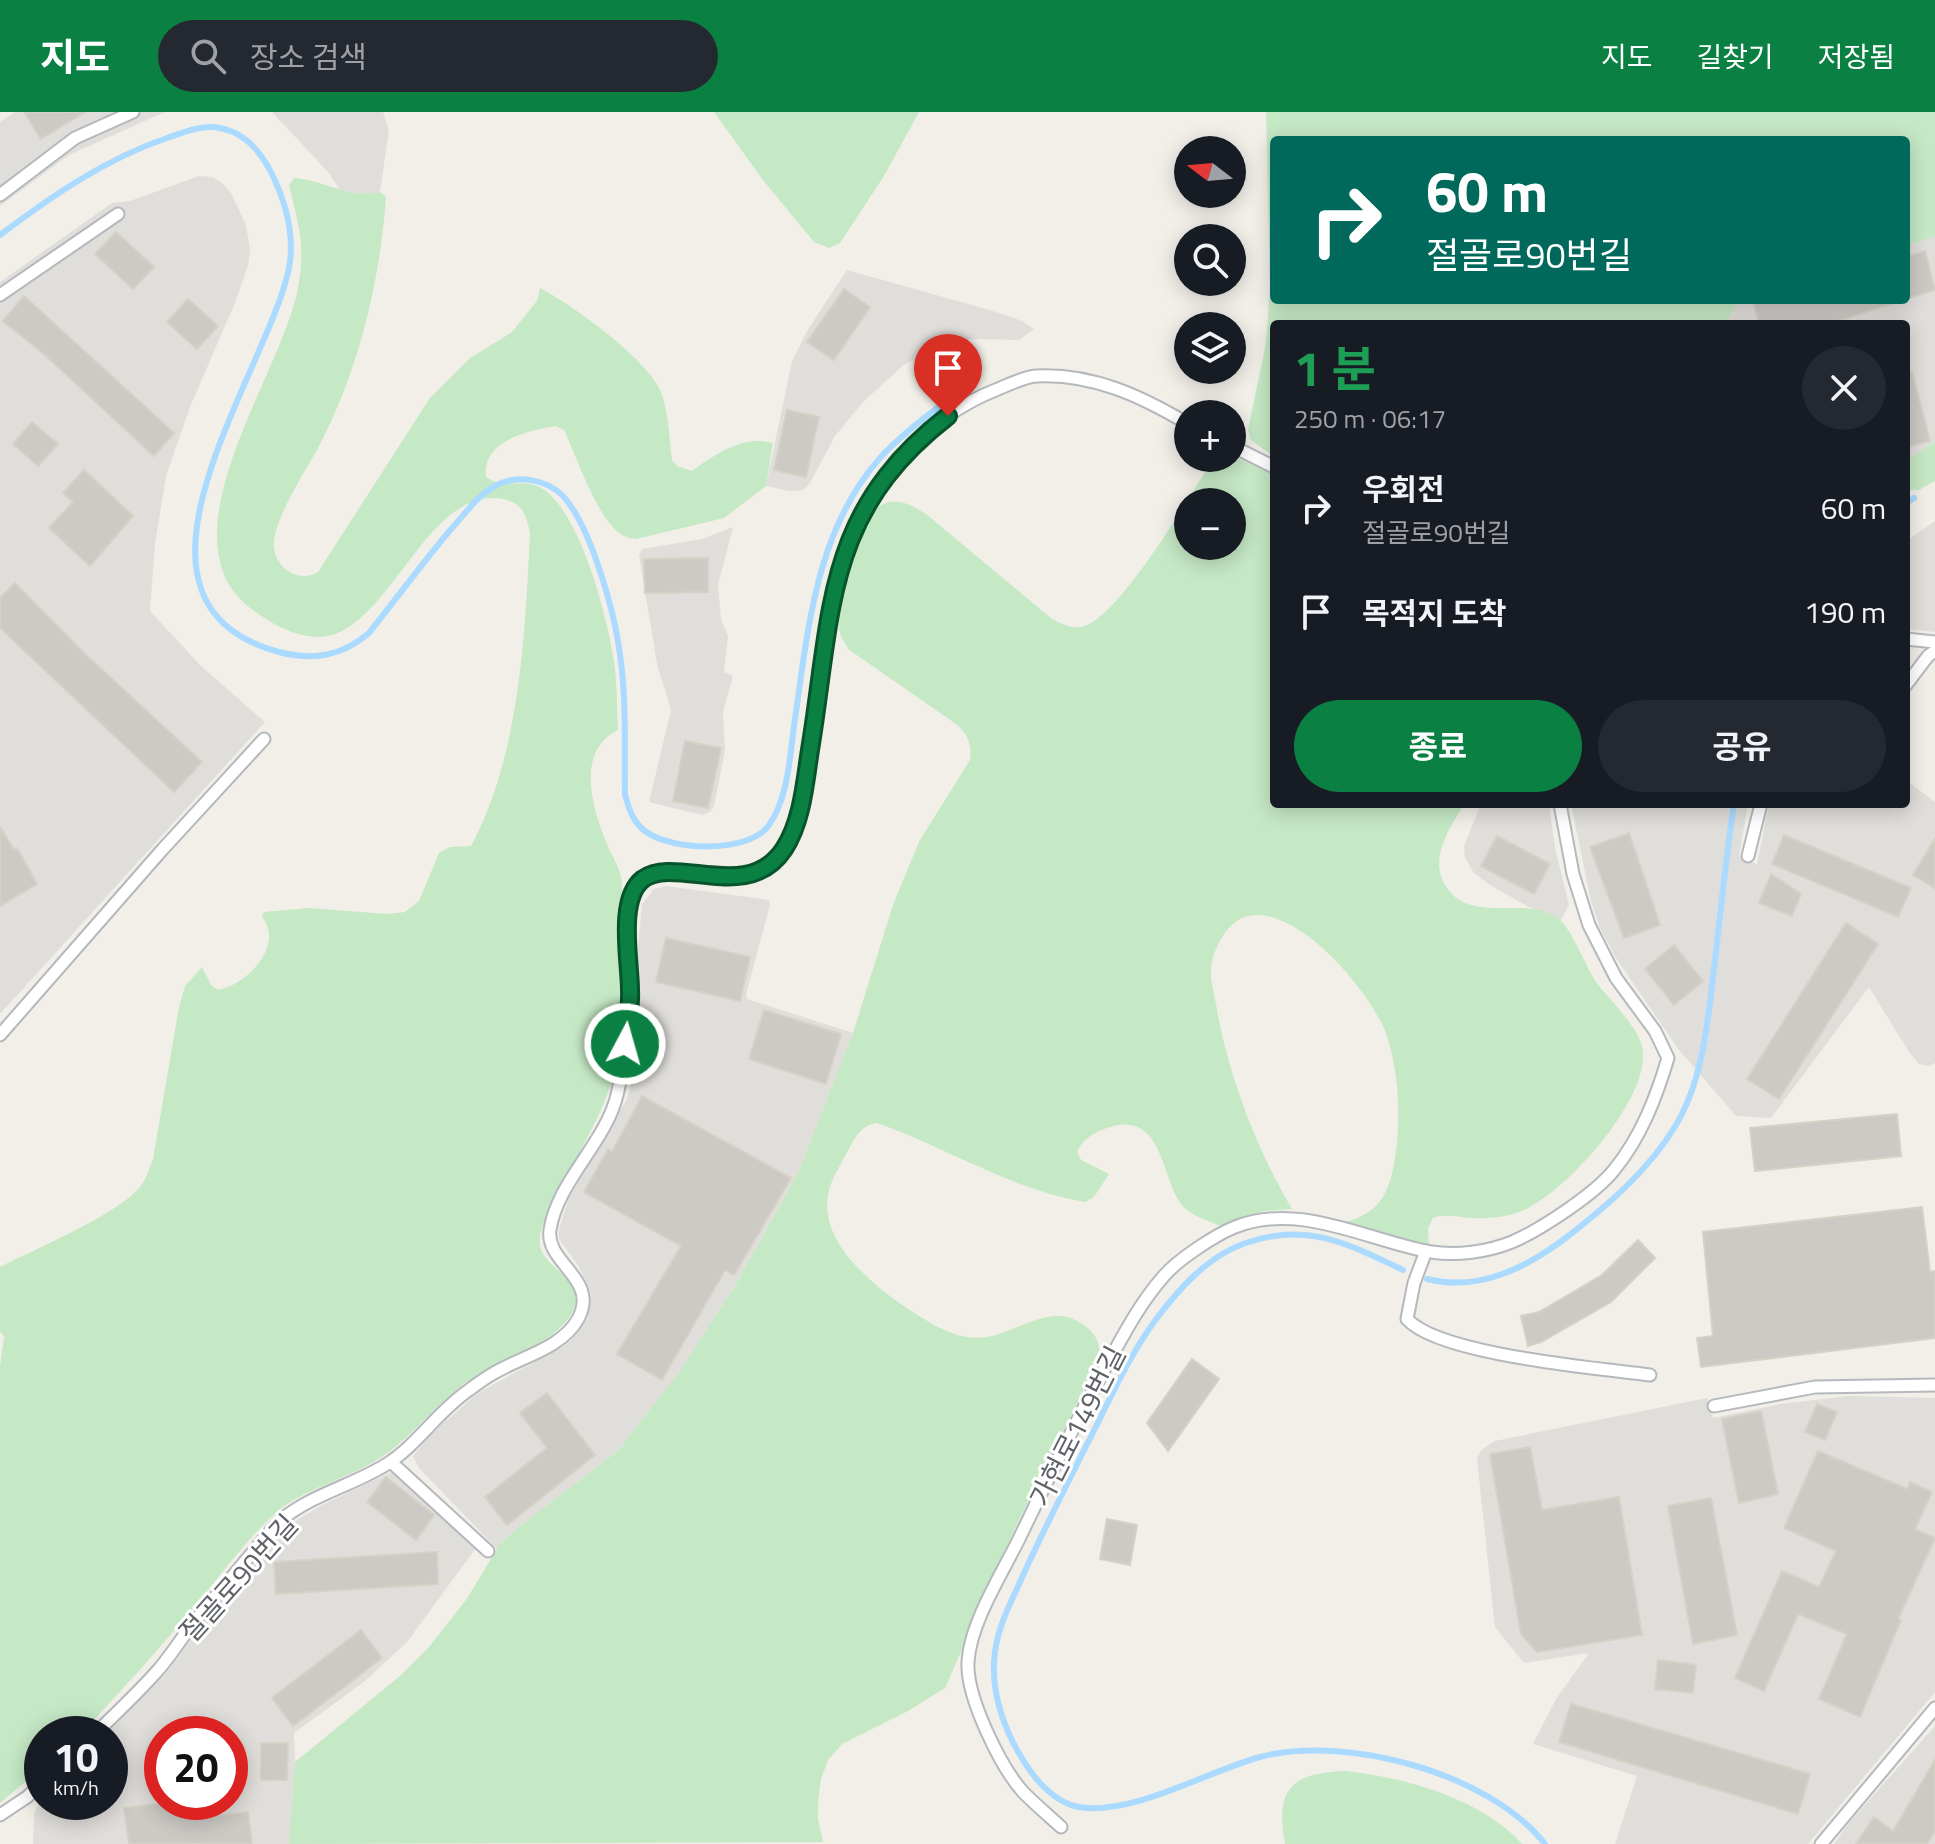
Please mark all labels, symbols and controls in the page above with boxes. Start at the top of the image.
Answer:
search box [158,20,718,92]
text: 지도 [40,28,110,86]
icon: search [186,34,230,78]
text: 장소 검색 [250,34,367,80]
text: 지도 [1601,35,1652,78]
text: 길찾기 [1696,35,1774,78]
text: 저장됨 [1818,35,1895,78]
north arrow [1174,136,1246,208]
map controls [1174,136,1246,560]
text: 60 m [1426,149,1548,234]
icon: right [1294,168,1398,272]
button: search [1174,224,1246,296]
text: 절골로90번길 [1426,227,1632,282]
button: layers [1174,312,1246,384]
text: 1 분 [1294,332,1376,405]
pin [914,334,982,416]
icon: arrive [926,346,970,390]
button: close [1802,346,1886,430]
text: 250 m · 06:17 [1294,399,1446,438]
button: + [1174,400,1246,472]
text: 우회전 [1362,466,1445,512]
text: 60 m [1821,485,1886,531]
icon: right [1294,486,1338,530]
button: − [1174,488,1246,560]
text: 절골로90번길 [1362,513,1511,552]
text: 190 m [1804,589,1886,635]
icon: arrive [1294,590,1338,634]
text: 목적지 도착 [1362,590,1507,636]
button: 종료 [1294,700,1582,792]
button: 공유 [1598,700,1886,792]
position arrow [583,1002,667,1086]
street label: 가현로149번길 [1018,1338,1136,1514]
street label: 절골로90번길 [168,1504,308,1652]
speed limit sign: 20 [144,1716,248,1820]
text: 10 [54,1727,98,1788]
text: km/h [53,1772,99,1803]

